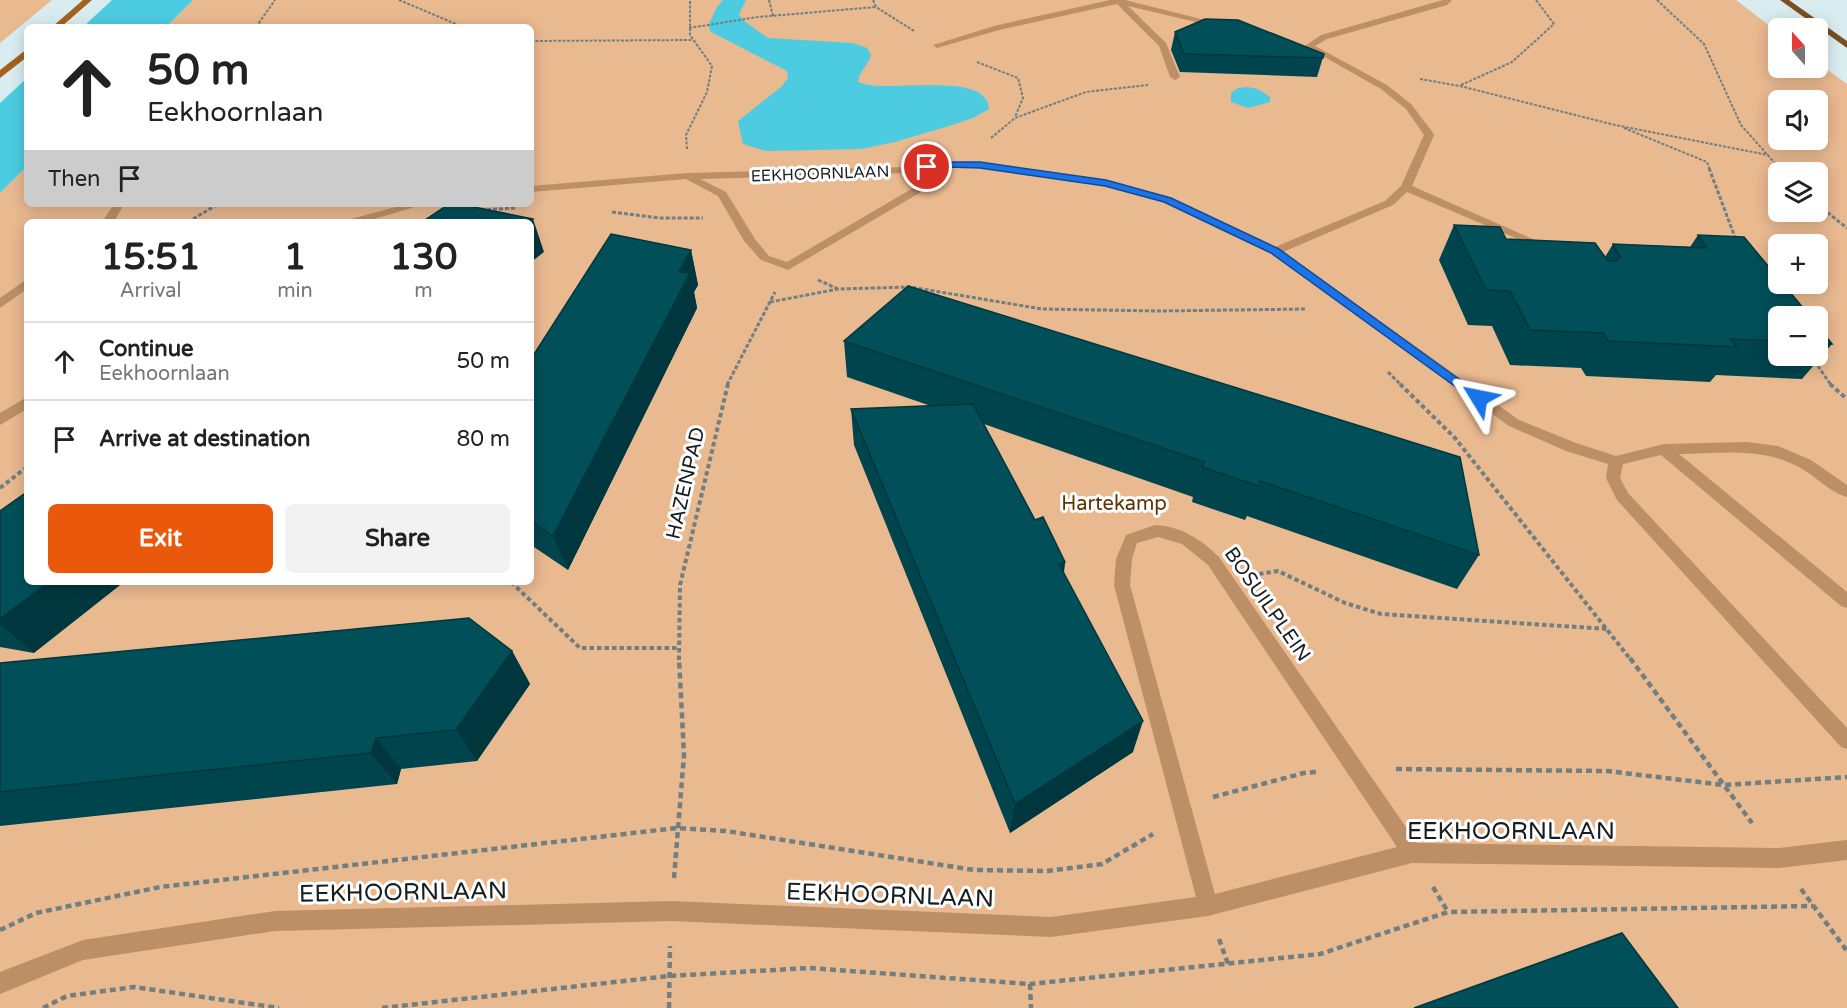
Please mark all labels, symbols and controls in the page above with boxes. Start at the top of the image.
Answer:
north arrow [1768,18,1828,78]
map controls [1768,18,1828,366]
text: 50 m [147,45,249,96]
icon: ahead [48,48,126,126]
button: sound [1768,90,1828,150]
text: Eekhoornlaan [147,96,323,129]
pin [901,141,952,192]
icon: arrive [910,150,943,183]
icon: arrive [113,162,146,195]
street label: EEKHOORNLAAN [750,162,890,186]
button: layers [1768,162,1828,222]
text: Then [48,166,101,192]
button: + [1768,234,1828,294]
text: 15:51 [101,236,201,279]
text: 1 [284,236,306,279]
text: 130 [389,236,457,279]
text: Arrival [120,279,182,303]
text: min [277,279,313,303]
text: m [414,279,433,303]
button: − [1768,306,1828,366]
text: Continue [99,336,194,362]
icon: ahead [48,345,81,378]
text: 50 m [456,348,510,374]
text: Eekhoornlaan [99,362,230,386]
position arrow [1447,366,1511,430]
icon: arrive [48,423,81,456]
street label: HAZENPAD [661,425,711,542]
text: Arrive at destination [99,426,310,452]
text: 80 m [456,426,510,452]
park label: Hartekamp [1061,492,1167,516]
button: Exit [48,504,273,573]
button: Share [285,504,510,573]
street label: BOSUILPLEIN [1219,543,1316,666]
street label: EEKHOORNLAAN [1407,817,1615,846]
street label: EEKHOORNLAAN [299,876,507,909]
street label: EEKHOORNLAAN [785,877,994,914]

